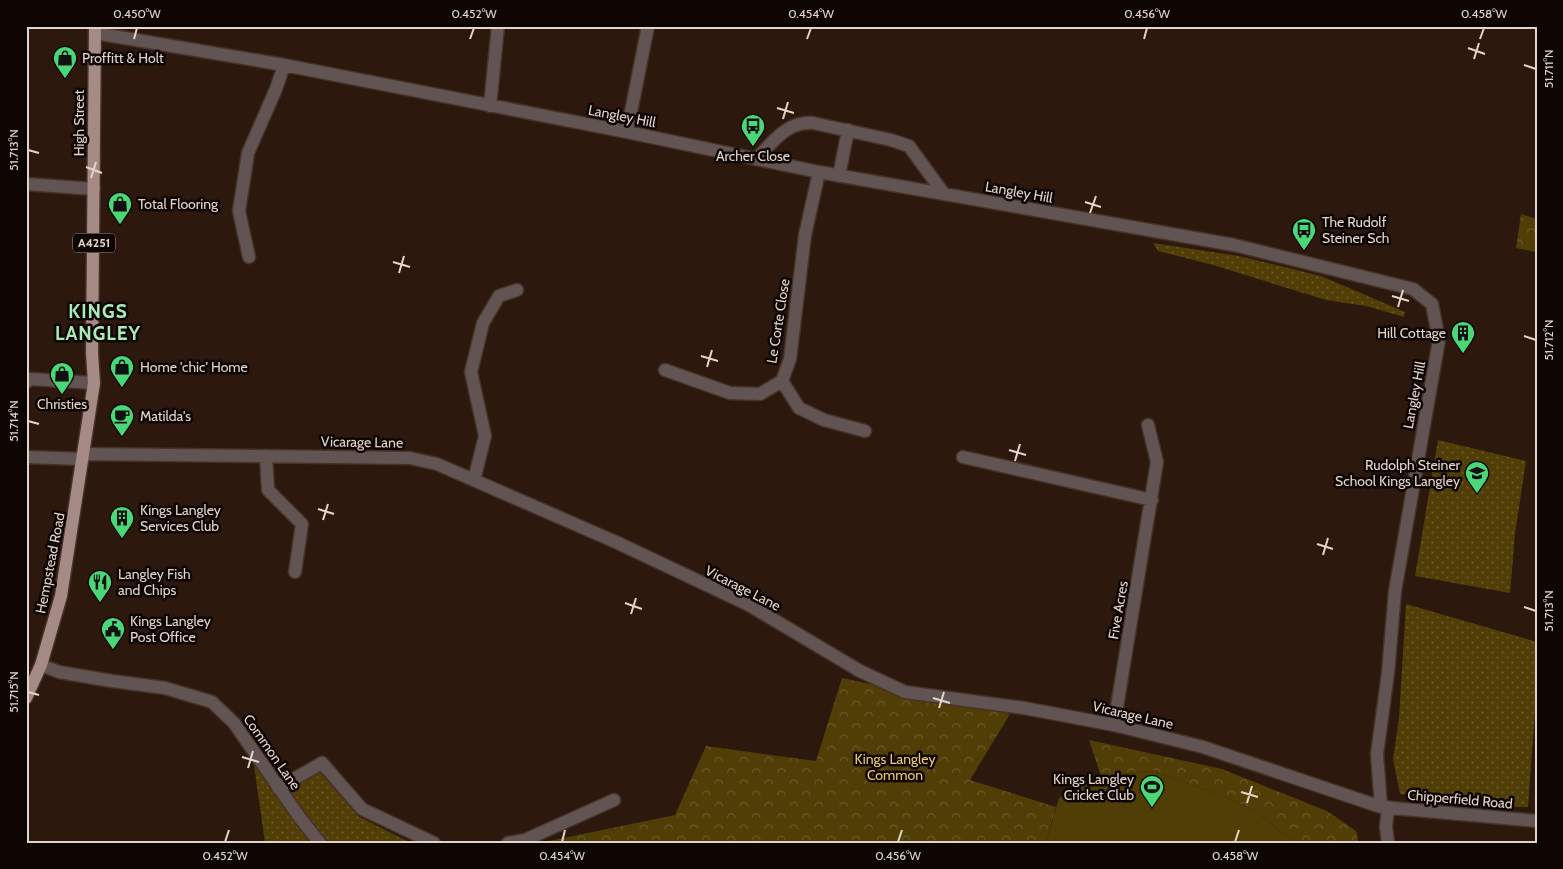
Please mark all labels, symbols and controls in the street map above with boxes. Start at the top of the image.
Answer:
text: 0.450°W [113,6,161,21]
text: 0.452°W [451,6,497,21]
text: 0.454°W [788,6,835,21]
text: 0.456°W [1124,6,1170,21]
text: 0.458°W [1461,6,1508,21]
shop icon: Proffitt & Holt [52,45,78,79]
place label: Proffitt & Holt [82,49,164,67]
text: 51.711°N [1541,50,1556,88]
street label: High Street [70,90,88,156]
street label: Langley Hill [587,101,658,131]
bus stop icon: Archer Close [740,113,766,147]
text: 51.713°N [6,129,21,171]
place label: Archer Close [716,147,790,165]
street label: Langley Hill [984,177,1055,207]
shop icon: Total Flooring [107,191,133,225]
place label: Total Flooring [138,195,219,213]
place label: The Rudolf Steiner Sch [1322,213,1389,247]
bus stop icon: The Rudolf Steiner Sch [1291,217,1317,251]
road number: A4251 [73,234,115,252]
street label: Le Corte Close [762,277,794,365]
district label: KINGS LANGLEY [55,300,141,345]
text: 51.712°N [1541,319,1556,361]
building icon: Hill Cottage [1450,320,1476,354]
place label: Hill Cottage [1377,324,1446,342]
shop icon: Home 'chic' Home [109,354,135,388]
place label: Home 'chic' Home [140,358,248,376]
street label: Langley Hill [1399,359,1429,430]
shop icon: Christies [49,361,75,395]
place label: Christies [37,395,87,413]
text: 51.714°N [6,400,21,442]
cafe icon: Matilda's [109,403,135,437]
place label: Matilda's [140,407,191,425]
street label: Vicarage Lane [321,432,403,452]
place label: Rudolph Steiner School Kings Langley [1335,456,1461,490]
school or university icon: Rudolph Steiner School Kings Langley [1464,460,1490,494]
place label: Kings Langley Services Club [140,501,221,535]
building icon: Kings Langley Services Club [109,505,135,539]
street label: Hempstead Road [31,511,69,615]
street label: Vicarage Lane [702,561,784,615]
place label: Langley Fish and Chips [118,565,191,599]
restaurant icon: Langley Fish and Chips [87,569,113,603]
street label: Five Acres [1104,579,1132,641]
text: 51.713°N [1541,590,1556,632]
place label: Kings Langley Post Office [130,612,211,646]
public building icon: Kings Langley Post Office [100,616,126,650]
text: 51.715°N [6,671,21,713]
street label: Vicarage Lane [1091,697,1175,733]
street label: Common Lane [239,711,305,793]
park label: Kings Langley Common [855,750,935,784]
place label: Kings Langley Cricket Club [1053,770,1134,804]
sports icon: Kings Langley Cricket Club [1139,774,1165,808]
street label: Chipperfield Road [1407,785,1513,813]
text: 0.452°W [202,848,248,863]
text: 0.454°W [539,848,586,863]
text: 0.456°W [875,848,921,863]
text: 0.458°W [1212,848,1259,863]

